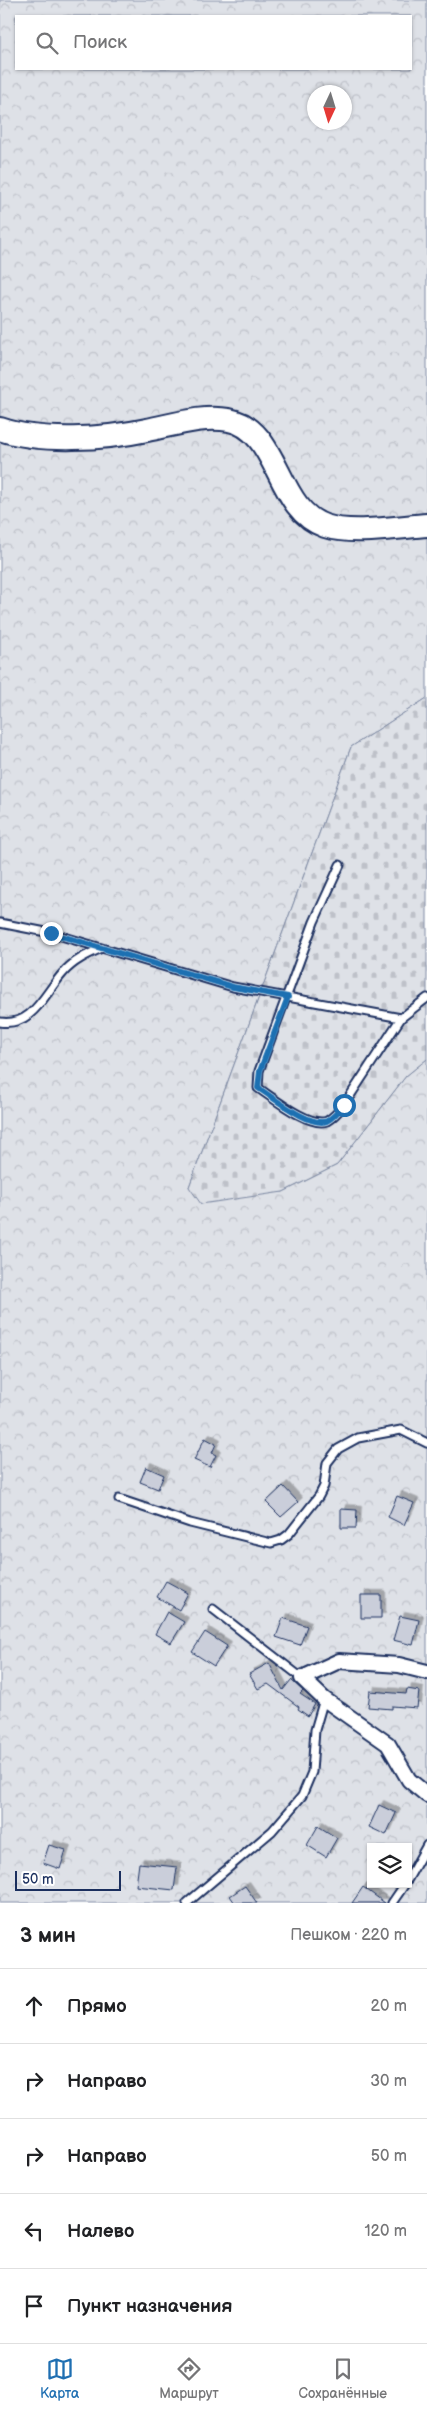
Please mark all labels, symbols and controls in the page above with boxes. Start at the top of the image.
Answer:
search box [15,15,412,70]
icon: search [33,29,61,57]
text: Поиск [73,31,127,54]
north arrow [307,85,352,130]
route end [40,922,63,945]
route start [333,1094,356,1117]
map controls [367,1843,412,1888]
button: layers [367,1843,412,1888]
scale bar [15,1868,121,1891]
text: 50 m [22,1871,54,1888]
text: 3 мин [20,1923,76,1948]
text: Пешком · 220 m [290,1926,407,1945]
icon: ahead [20,1992,48,2020]
text: Прямо [67,1995,127,2018]
text: 20 m [371,1997,407,2016]
icon: right [20,2067,48,2095]
text: Направо [67,2070,147,2093]
text: 30 m [370,2072,407,2091]
icon: right [20,2142,48,2170]
text: Направо [67,2145,147,2168]
text: 50 m [371,2147,407,2166]
icon: left [20,2217,48,2245]
text: Налево [67,2220,134,2243]
text: 120 m [364,2222,407,2241]
icon: arrive [20,2292,48,2320]
text: Пункт назначения [67,2295,232,2318]
tab: Карта [40,2355,79,2402]
tab: Маршрут [159,2355,219,2402]
tab: Сохранённые [299,2355,387,2402]

